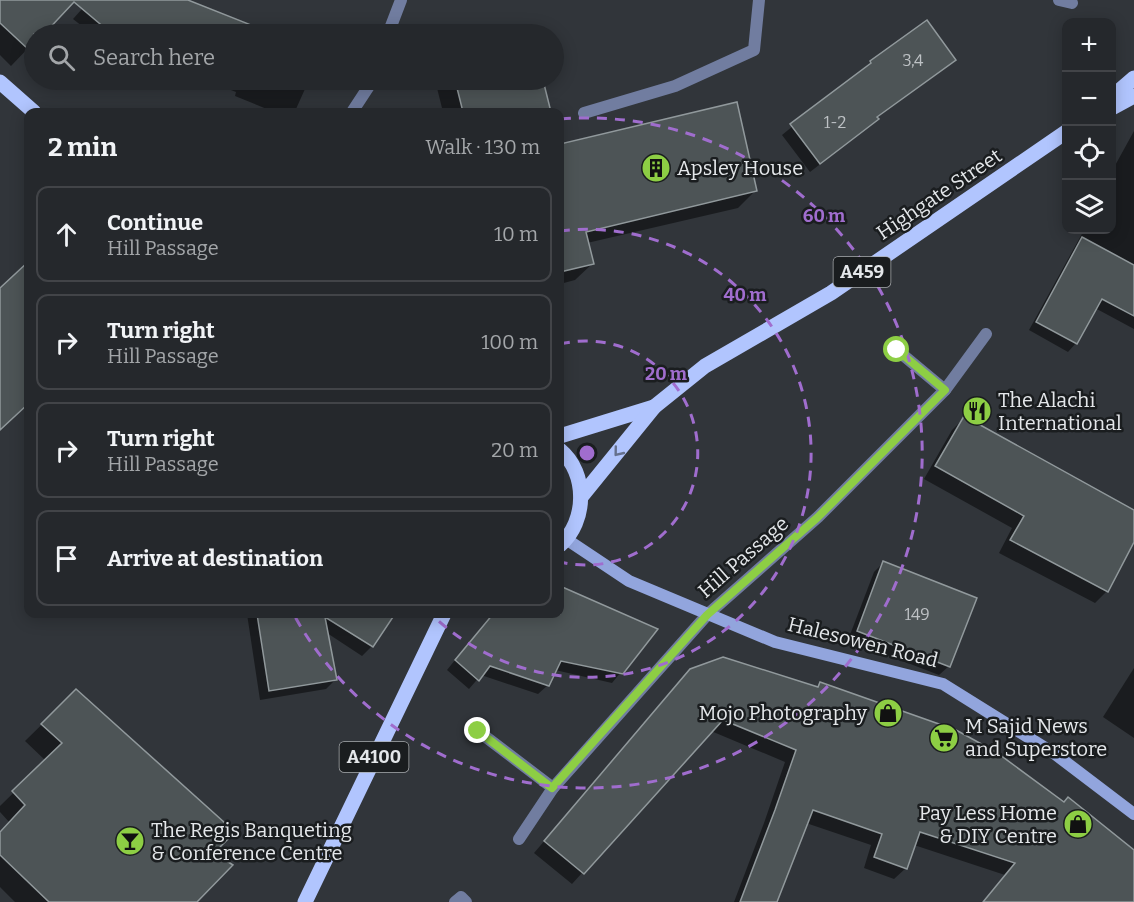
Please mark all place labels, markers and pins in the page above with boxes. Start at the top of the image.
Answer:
building icon: Apsley House [640,152,672,184]
place label: Apsley House [677,156,803,180]
place label: The Alachi International [998,388,1122,435]
restaurant icon: The Alachi International [961,395,993,427]
centre of rings [577,443,597,463]
shop icon: Mojo Photography [872,697,904,729]
place label: Mojo Photography [699,701,867,726]
place label: M Sajid News and Superstore [965,714,1107,761]
supermarket icon: M Sajid News and Superstore [928,722,960,754]
place label: Pay Less Home & DIY Centre [919,801,1057,848]
shop icon: Pay Less Home & DIY Centre [1062,808,1094,840]
place label: The Regis Banqueting & Conference Centre [151,818,352,865]
bar icon: The Regis Banqueting & Conference Centre [114,825,146,857]

